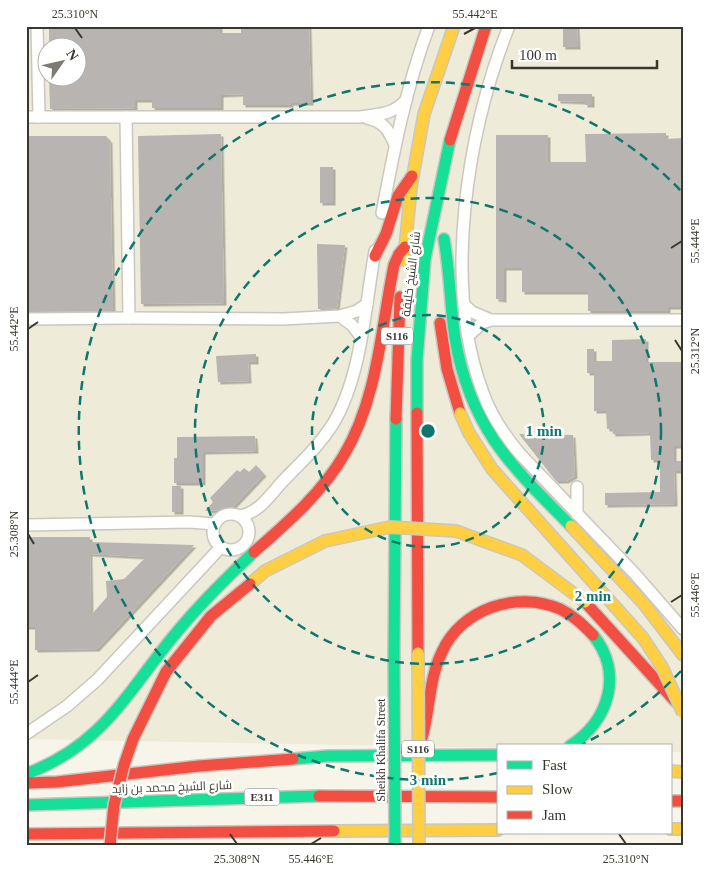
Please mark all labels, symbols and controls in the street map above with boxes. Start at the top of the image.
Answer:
text: 25.310°N [52,7,99,21]
text: 55.442°E [452,7,498,21]
north arrow [38,38,88,88]
scale bar [512,38,656,70]
text: N [63,47,81,63]
text: 100 m [519,47,557,63]
text: 55.444°E [688,218,702,264]
street label: شارع الشيخ خليفة [399,231,424,317]
text: 55.442°E [7,306,21,352]
text: 25.312°N [688,327,702,374]
road number: S116 [381,328,413,344]
centre of rings [419,422,437,440]
text: 1 min [526,423,563,439]
text: 25.308°N [7,510,21,557]
text: 55.446°E [688,572,702,618]
text: 2 min [575,588,612,604]
text: 55.444°E [7,659,21,705]
street label: Sheikh Khalifa Street [374,698,388,802]
road number: S116 [402,741,434,758]
legend [497,744,672,834]
text: Fast [542,757,568,773]
text: 3 min [410,772,447,788]
street label: شارع الشيخ محمد بن زايد [112,778,232,797]
text: Slow [542,781,573,797]
road number: E311 [244,789,280,806]
text: Jam [542,807,566,823]
text: 25.308°N [214,852,261,866]
text: 55.446°E [288,852,334,866]
text: 25.310°N [603,852,650,866]

